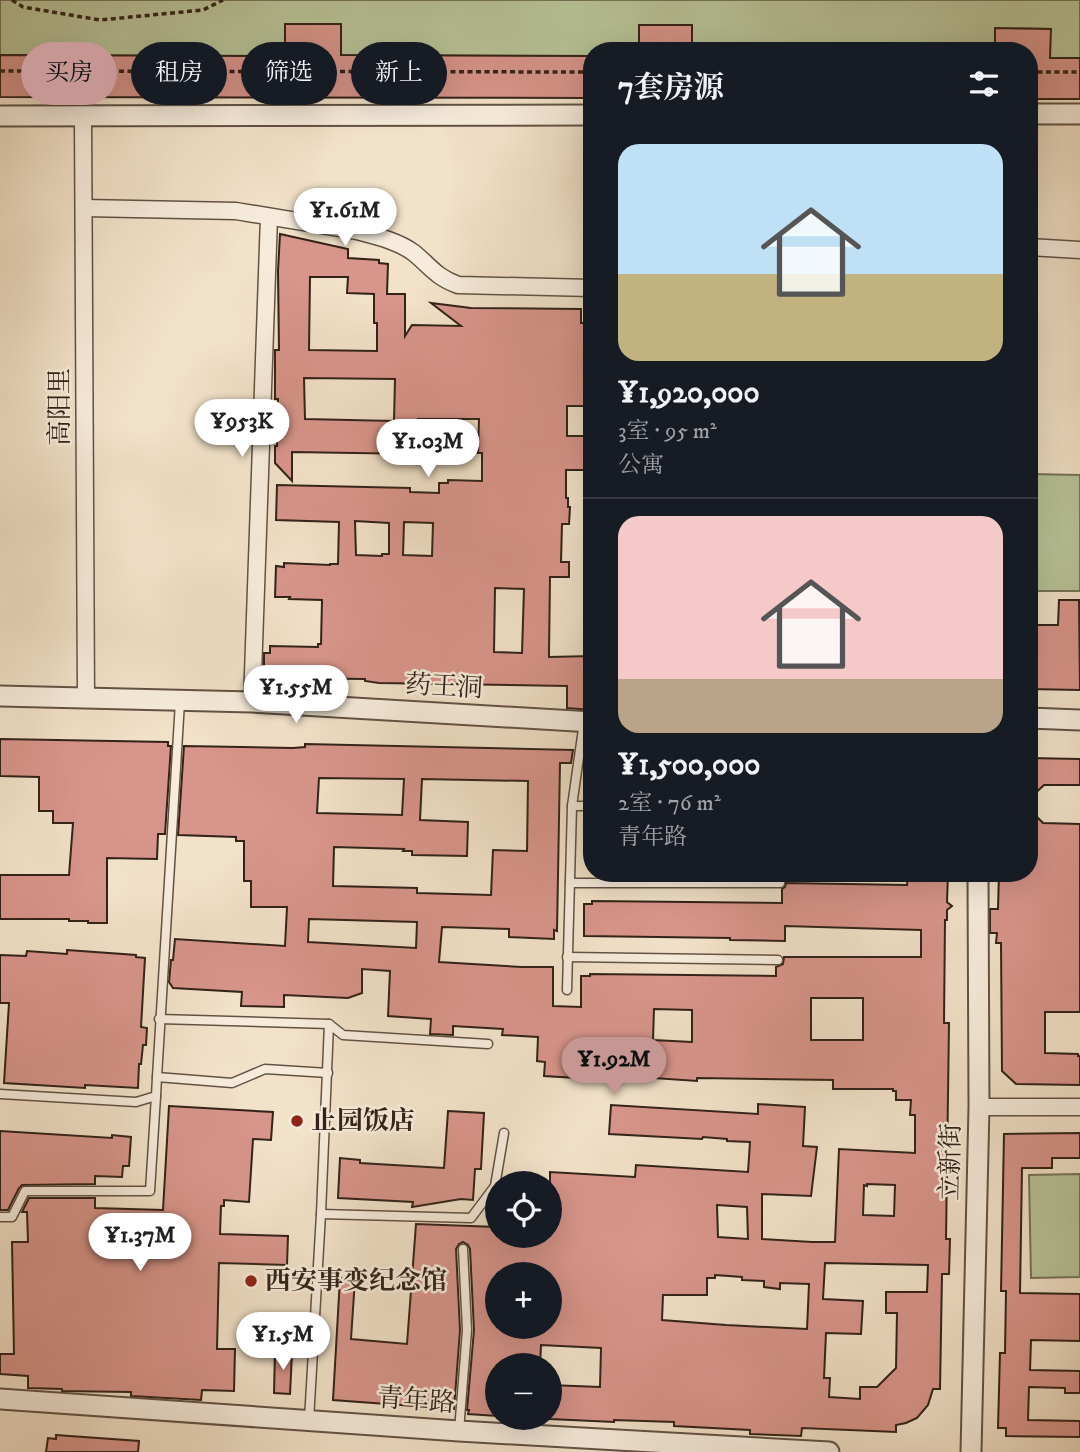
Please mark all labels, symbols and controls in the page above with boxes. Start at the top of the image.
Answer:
chip: 买房 [21,42,117,105]
chip: 租房 [131,42,227,105]
chip: 筛选 [241,42,337,105]
chip: 新上 [351,42,447,105]
icon: filters [965,65,1003,103]
text: 7套房源 [618,70,724,107]
pin: ¥1.61M [288,188,402,248]
icon: home [748,189,874,315]
text: ¥1.61M [310,196,380,225]
street label: 高阳里 [44,368,77,446]
text: ¥1,920,000 [618,375,760,412]
pin: ¥953K [193,400,291,459]
text: ¥953K [210,407,274,436]
text: 3室 · 95 m² [618,417,717,446]
pin: ¥1.03M [371,420,485,479]
text: ¥1.03M [392,427,464,456]
text: 公寓 [618,451,664,480]
icon: home [748,561,874,687]
pin: ¥1.55M [239,666,353,725]
street label: 药王洞 [404,668,484,706]
text: ¥1.55M [260,673,332,702]
text: ¥1,500,000 [618,747,761,784]
text: 2室 · 76 m² [618,789,721,818]
text: 青年路 [618,823,687,852]
pin: ¥1.92M [557,1038,671,1097]
text: ¥1.92M [577,1045,651,1074]
place label: 止园饭店 [311,1105,415,1138]
marker: 止园饭店 [289,1113,305,1129]
street label: 立新街 [934,1123,968,1201]
map controls [485,1171,562,1430]
button: locate [485,1171,562,1248]
pin: ¥1.37M [83,1214,197,1273]
text: ¥1.37M [104,1221,176,1250]
button: + [485,1262,562,1339]
place label: 西安事变纪念馆 [265,1265,447,1298]
marker: 西安事变纪念馆 [243,1273,259,1289]
pin: ¥1.5M [234,1312,332,1372]
text: ¥1.5M [252,1320,314,1349]
button: − [485,1353,562,1430]
street label: 青年路 [376,1382,456,1420]

